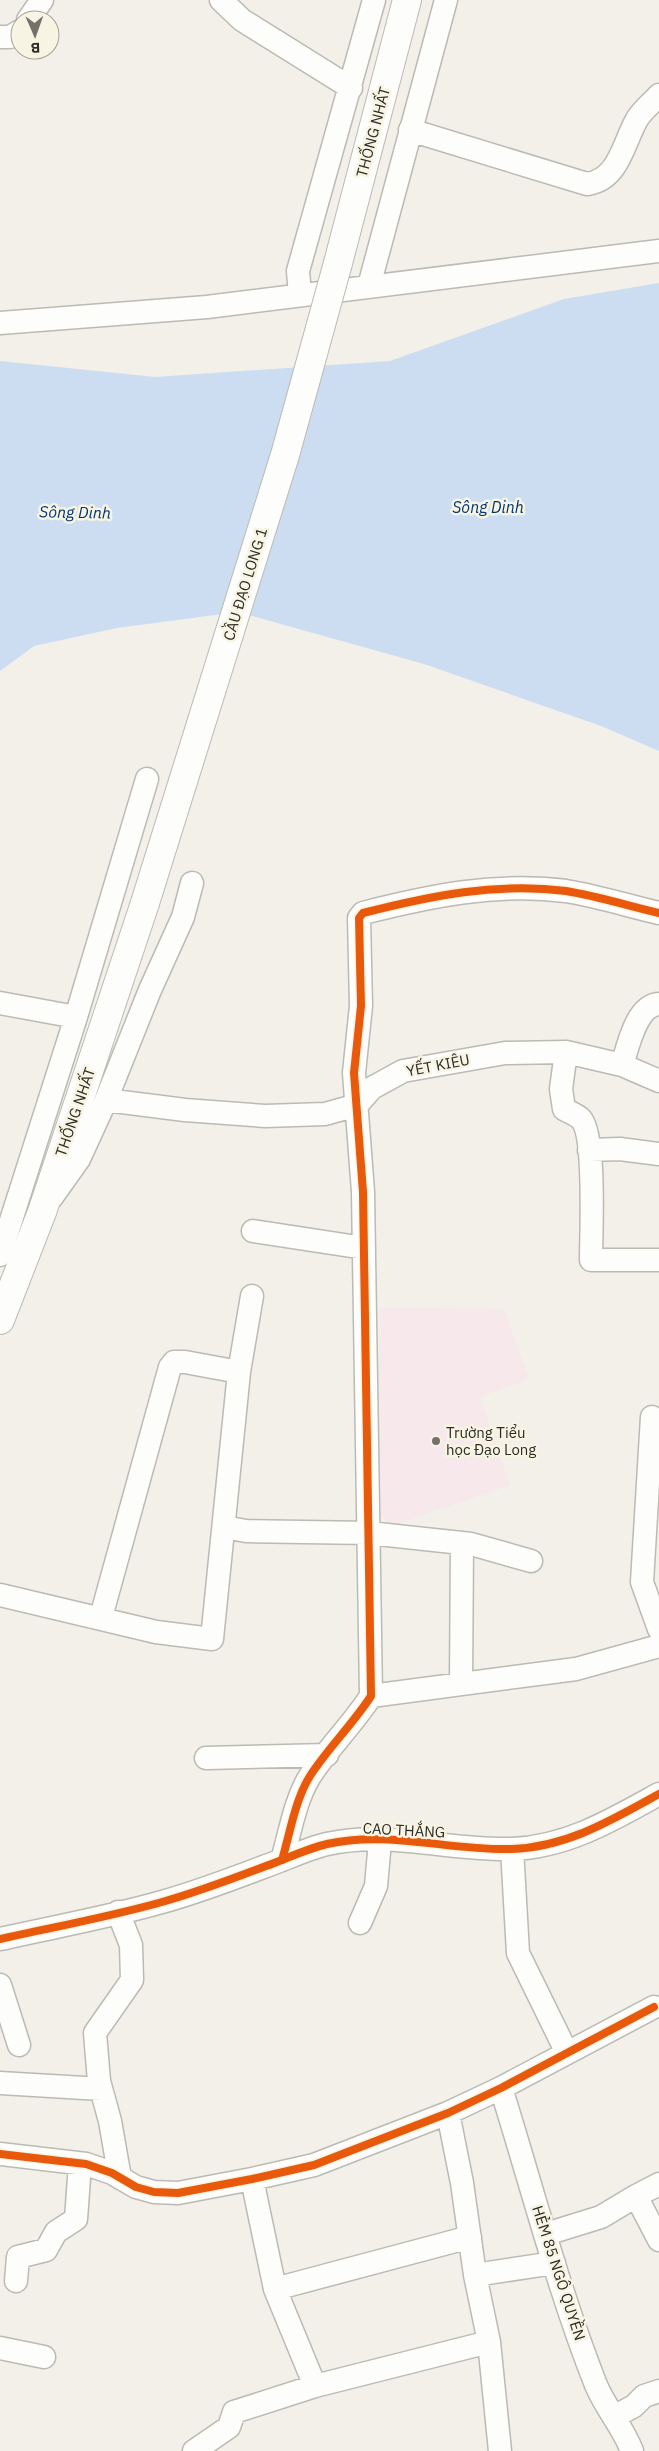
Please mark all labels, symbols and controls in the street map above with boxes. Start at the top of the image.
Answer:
north arrow [10,10,60,60]
text: B [30,39,40,57]
street label: THỐNG NHẤT [350,84,394,179]
water label: Sông Dinh [452,497,524,517]
water label: Sông Dinh [39,501,111,523]
street label: CẦU ĐẠO LONG 1 [217,525,271,643]
street label: YẾT KIÊU [404,1048,471,1080]
street label: THỐNG NHẤT [49,1064,99,1159]
place label: Trường Tiểu học Đạo Long [446,1423,536,1459]
marker: Trường Tiểu học Đạo Long [430,1435,442,1447]
street label: CAO THẮNG [362,1817,446,1842]
street label: HẺM 85 NGÔ QUYỀN [528,2202,592,2343]

